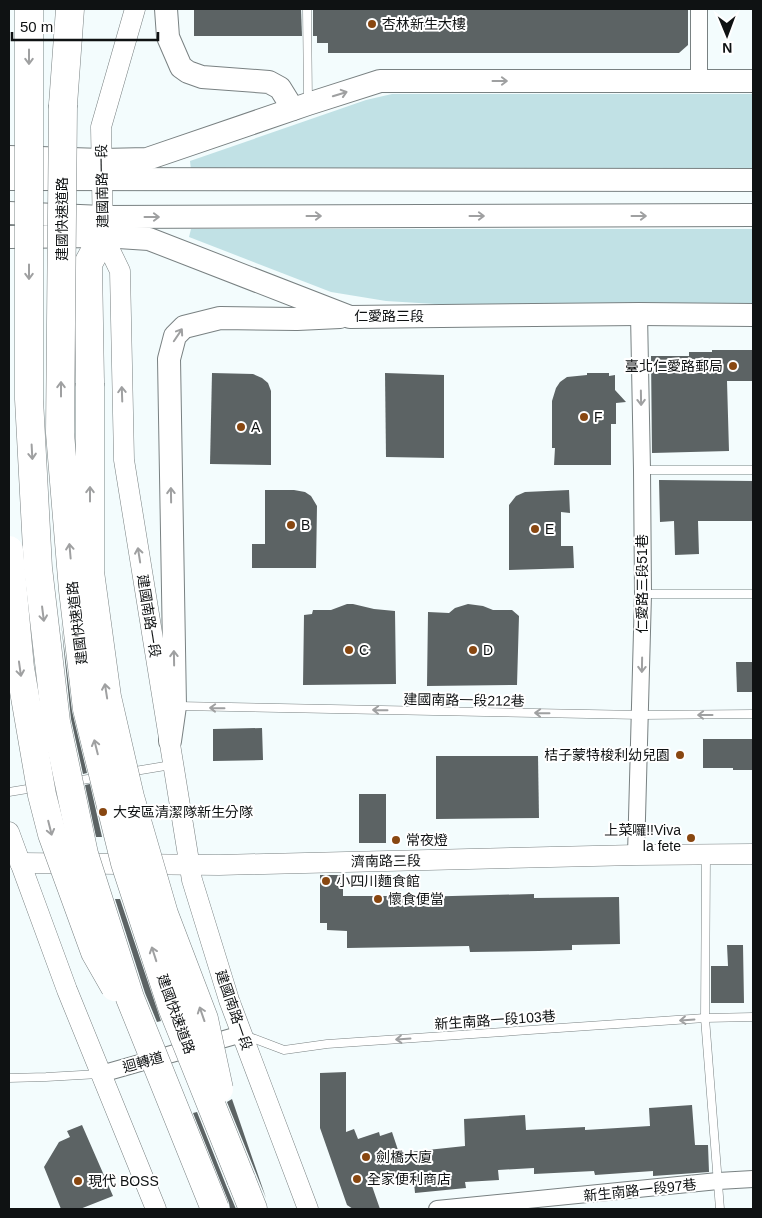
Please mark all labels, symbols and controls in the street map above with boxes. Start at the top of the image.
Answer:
scale bar [12,10,159,42]
north arrow [702,10,752,60]
place label: 杏林新生大樓 [382,16,466,32]
text: 50 m [20,18,53,35]
marker: 杏林新生大樓 [366,18,378,30]
text: N [722,40,732,56]
one-way arrow [24,49,34,65]
one-way arrow [492,76,508,86]
one-way arrow [331,88,347,98]
street label: 建國南路一段 [93,144,111,228]
street label: 建國快速道路 [54,177,70,261]
one-way arrow [306,211,322,221]
one-way arrow [468,211,485,221]
one-way arrow [631,211,647,221]
one-way arrow [144,212,160,222]
one-way arrow [24,264,34,280]
street label: 仁愛路三段 [354,308,424,324]
one-way arrow [173,328,183,342]
place label: 臺北仁愛路郵局 [625,358,723,374]
marker: 臺北仁愛路郵局 [727,360,739,372]
one-way arrow [56,381,66,398]
one-way arrow [118,386,127,402]
one-way arrow [636,390,646,406]
place label: F [594,409,603,425]
marker: F [578,411,590,423]
place label: A [251,419,261,435]
marker: A [235,421,247,433]
one-way arrow [28,444,37,460]
one-way arrow [85,487,95,503]
one-way arrow [167,488,176,504]
place label: B [301,517,310,533]
marker: B [285,519,297,531]
place label: E [545,521,554,537]
marker: E [529,523,541,535]
street label: 仁愛路三段51巷 [634,534,650,634]
one-way arrow [65,544,74,560]
one-way arrow [134,547,144,563]
street label: 建國南路一段 [135,573,163,659]
street label: 建國快速道路 [64,580,90,666]
one-way arrow [38,606,48,622]
place label: C [359,642,369,658]
place label: D [483,642,493,658]
marker: C [343,644,355,656]
marker: D [467,644,479,656]
one-way arrow [169,650,179,666]
one-way arrow [637,657,646,673]
one-way arrow [16,660,26,676]
one-way arrow [101,683,111,699]
street label: 建國南路一段212巷 [403,691,525,709]
one-way arrow [209,703,225,712]
one-way arrow [372,706,388,715]
one-way arrow [534,709,550,718]
one-way arrow [697,710,713,720]
one-way arrow [91,739,100,755]
place label: 桔子蒙特梭利幼兒園 [544,747,670,763]
marker: 桔子蒙特梭利幼兒園 [674,749,686,761]
place label: 大安區清潔隊新生分隊 [113,804,253,820]
marker: 大安區清潔隊新生分隊 [97,806,109,818]
one-way arrow [46,820,56,836]
place label: 上菜囉!!Viva la fete [604,822,681,854]
place label: 常夜燈 [406,832,448,848]
marker: 上菜囉!!Viva la fete [685,832,697,844]
marker: 常夜燈 [390,834,402,846]
street label: 濟南路三段 [351,852,421,870]
place label: 小四川麵食館 [336,873,420,889]
marker: 小四川麵食館 [320,875,332,887]
place label: 懷食便當 [388,891,444,907]
marker: 懷食便當 [372,893,384,905]
one-way arrow [149,946,159,962]
street label: 建國南路一段 [213,968,255,1052]
street label: 建國快速道路 [154,972,198,1056]
one-way arrow [197,1007,206,1022]
street label: 新生南路一段103巷 [434,1008,556,1032]
one-way arrow [679,1015,695,1024]
one-way arrow [395,1034,411,1044]
street label: 迴轉道 [121,1049,165,1075]
place label: 劍橋大廈 [376,1149,432,1165]
marker: 劍橋大廈 [360,1151,372,1163]
place label: 全家便利商店 [367,1171,451,1187]
place label: 現代 BOSS [88,1173,159,1189]
marker: 全家便利商店 [351,1173,363,1185]
marker: 現代 BOSS [72,1175,84,1187]
street label: 新生南路一段97巷 [583,1176,697,1204]

